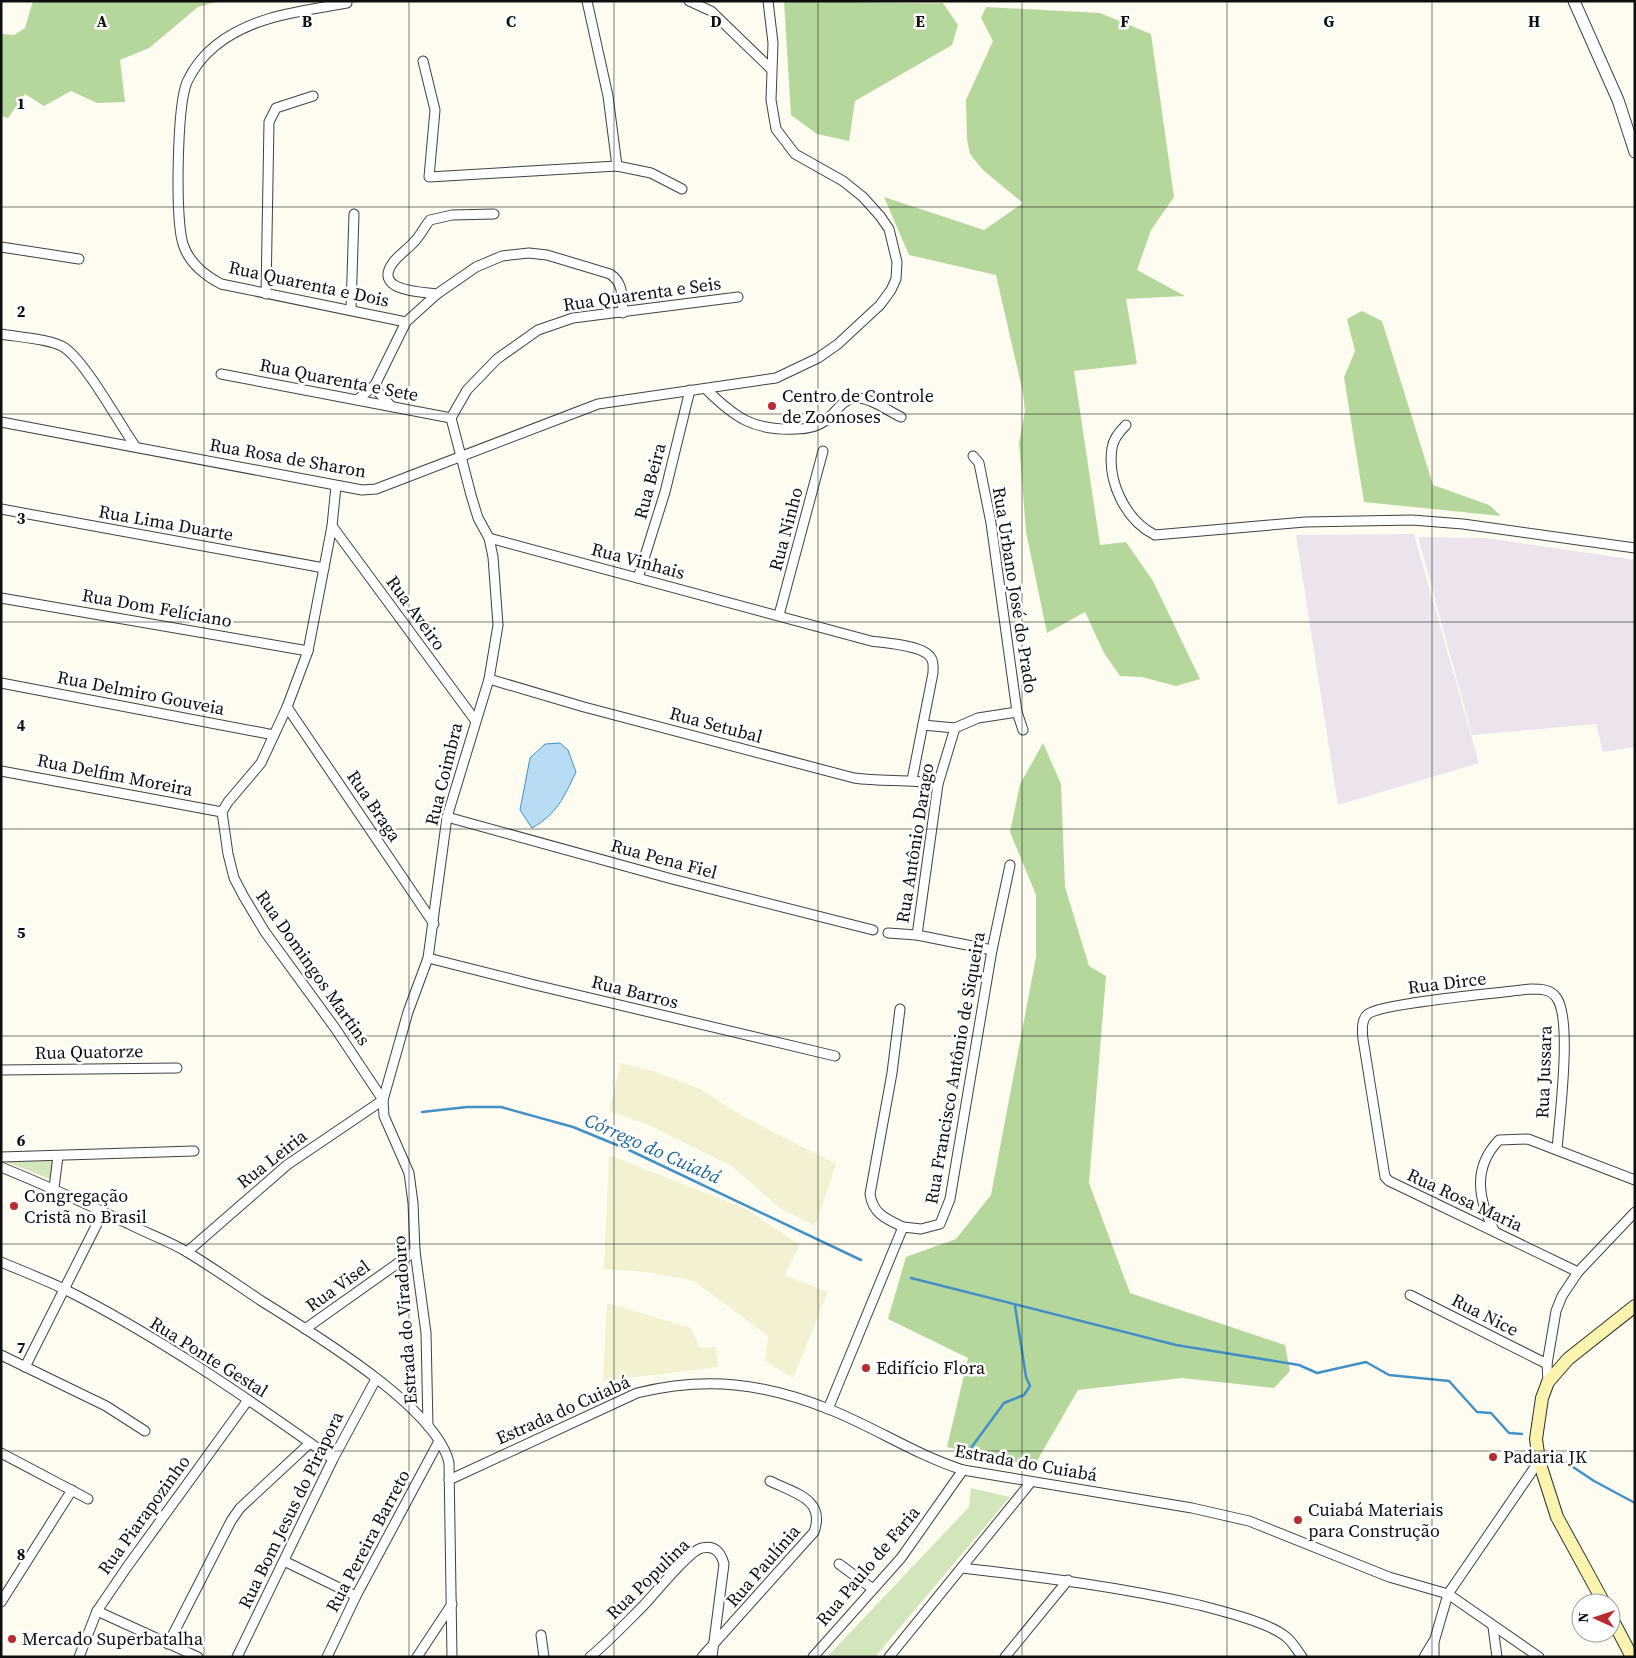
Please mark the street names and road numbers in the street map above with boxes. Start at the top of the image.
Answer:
street label: Rua Quarenta e Dois [227,254,392,313]
street label: Rua Quarenta e Seis [561,270,723,317]
street label: Rua Quarenta e Sete [258,352,421,407]
street label: Rua Rosa de Sharon [208,431,368,484]
street label: Rua Beira [627,439,672,522]
street label: Rua Ninho [762,484,809,573]
street label: Rua Urbano José do Prado [987,485,1044,695]
street label: Rua Lima Duarte [97,498,235,547]
street label: Rua Vinhais [589,536,688,585]
street label: Rua Aveiro [381,570,452,655]
street label: Rua Dom Felíciano [80,582,234,633]
street label: Rua Delmiro Gouveia [55,664,228,721]
street label: Rua Setubal [667,700,765,749]
street label: Rua Coimbra [419,719,469,828]
street label: Rua Delfim Moreira [35,747,196,802]
street label: Rua Antônio Darago [890,761,940,925]
street label: Rua Braga [341,765,408,847]
street label: Rua Pena Fiel [608,832,720,885]
street label: Rua Domingos Martins [250,885,377,1051]
street label: Rua Francisco Antônio de Siqueira [918,929,991,1206]
street label: Rua Dirce [1406,965,1488,1000]
street label: Rua Barros [589,969,681,1014]
street label: Rua Jussara [1529,1024,1558,1119]
street label: Rua Quatorze [35,1038,143,1065]
street label: Rua Leiria [231,1123,313,1194]
street label: Rua Rosa Maria [1403,1162,1528,1238]
street label: Estrada do Viradouro [386,1235,423,1405]
street label: Rua Visel [300,1254,375,1317]
street label: Rua Nice [1448,1287,1523,1342]
street label: Rua Ponte Gestal [145,1310,273,1403]
street label: Estrada do Cuiabá [492,1368,635,1450]
street label: Rua Bom Jesus do Pirapora [232,1406,350,1613]
street label: Estrada do Cuiabá [953,1438,1100,1488]
street label: Rua Piarapozinho [92,1450,196,1580]
street label: Rua Pereira Barreto [319,1465,416,1616]
street label: Rua Paulo de Faria [810,1500,926,1631]
street label: Rua Paulínia [720,1518,806,1612]
street label: Rua Populina [601,1532,695,1625]

